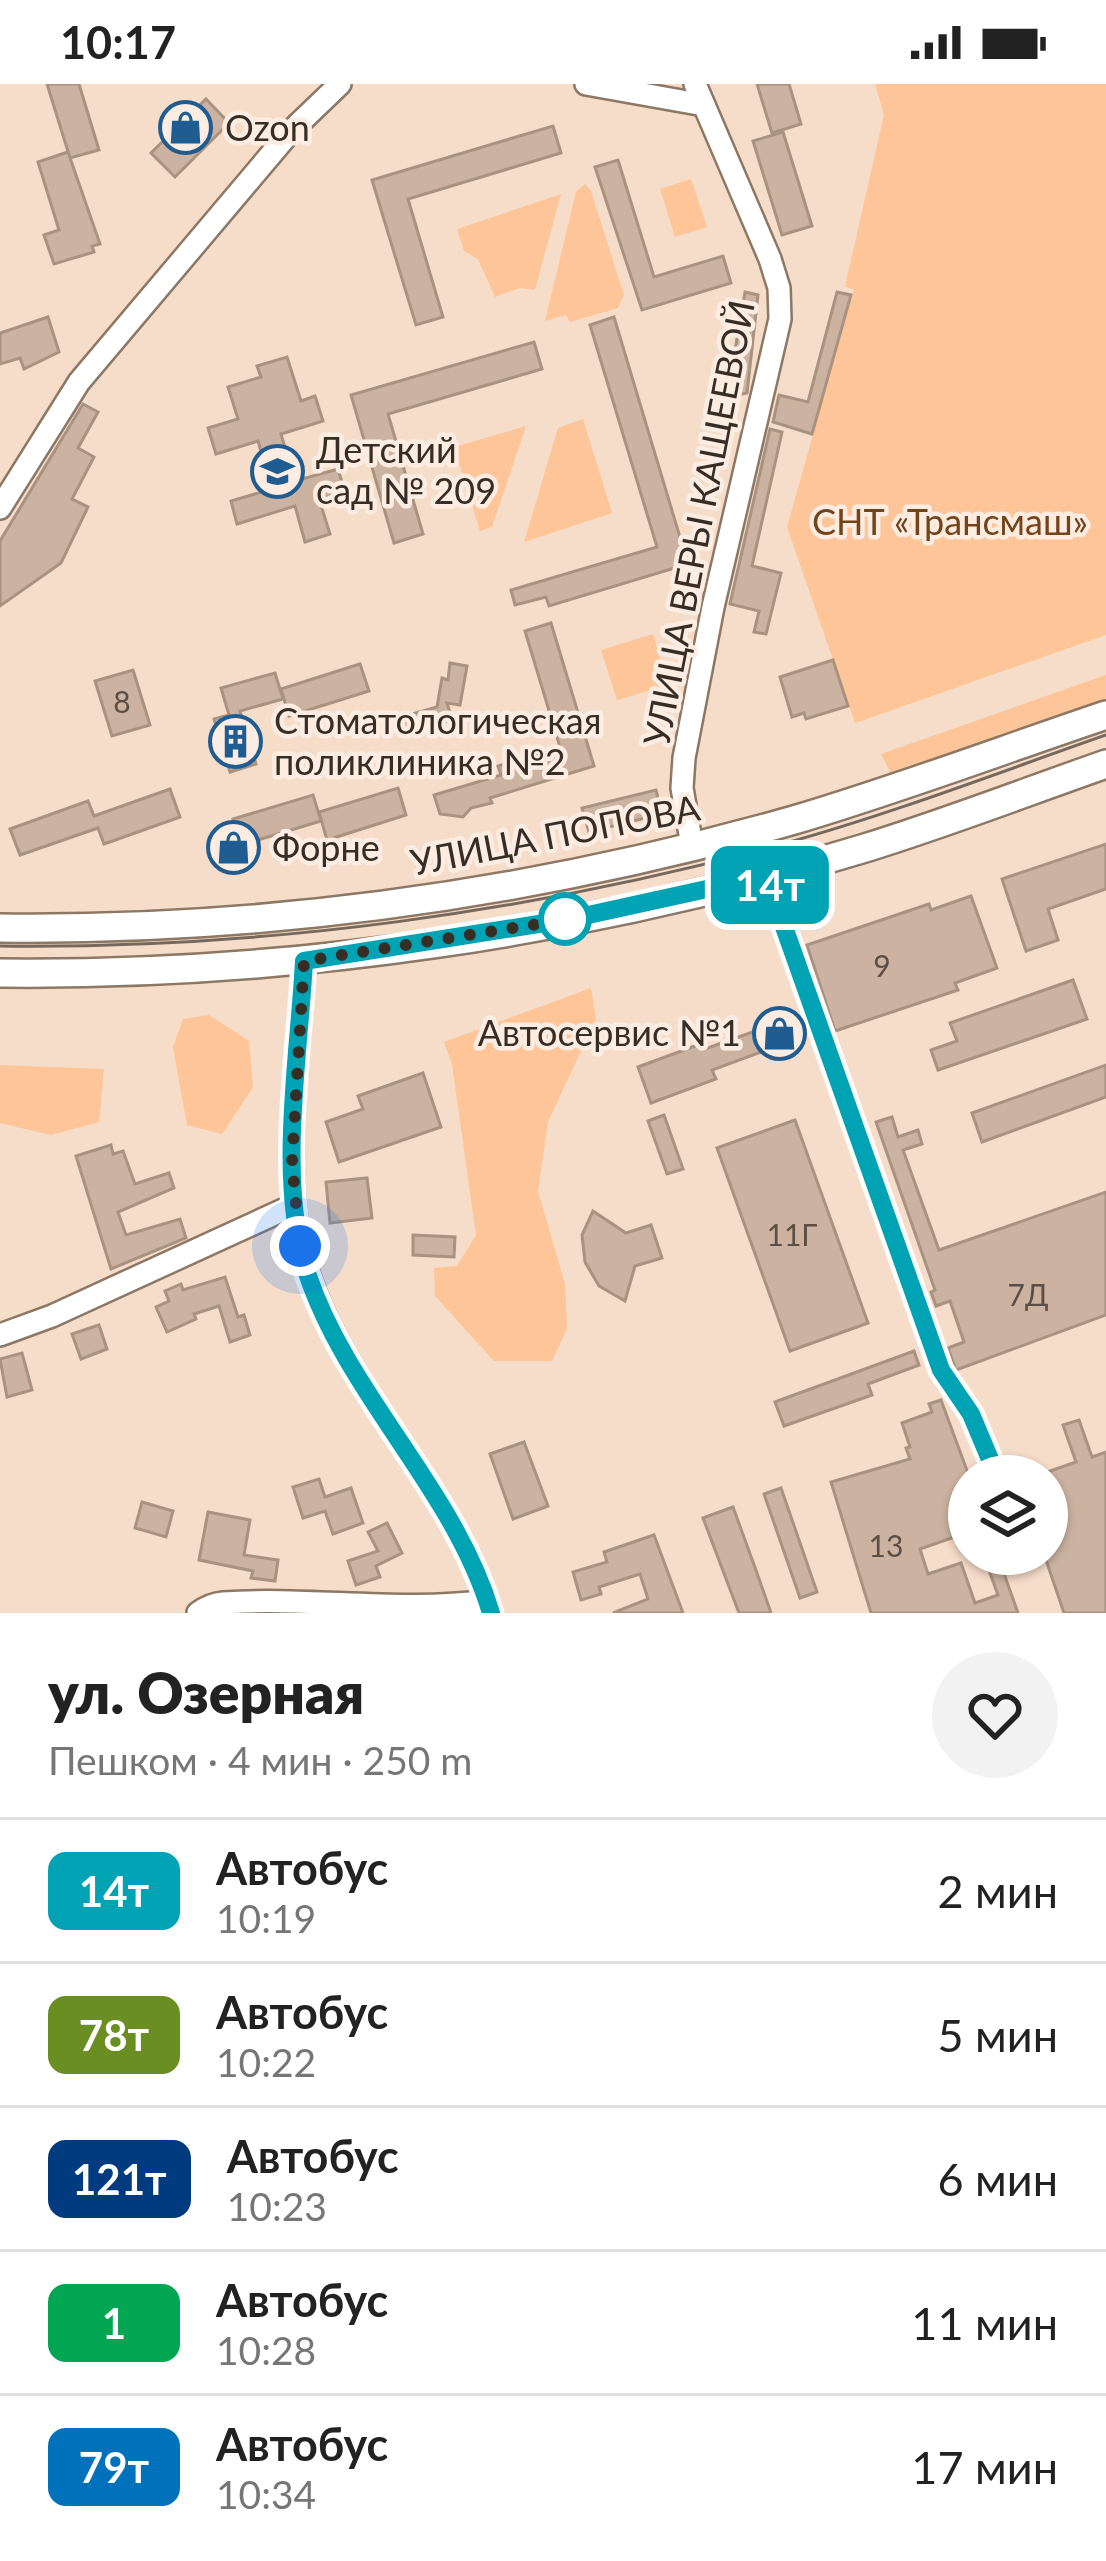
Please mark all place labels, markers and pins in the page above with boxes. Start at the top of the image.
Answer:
shop icon: Ozon [158,100,214,156]
place label: Ozon [225,105,310,149]
place label: Детский сад № 209 [316,427,496,512]
school or university icon: Детский сад № 209 [249,443,305,499]
place label: Стоматологическая поликлиника №2 [274,698,601,783]
building icon: Стоматологическая поликлиника №2 [207,714,263,770]
shop icon: Форне [205,820,261,876]
place label: Форне [272,825,380,869]
unlabelled marker [540,894,590,944]
shop icon: Автосервис №1 [752,1005,808,1061]
place label: Автосервис №1 [478,1010,741,1054]

